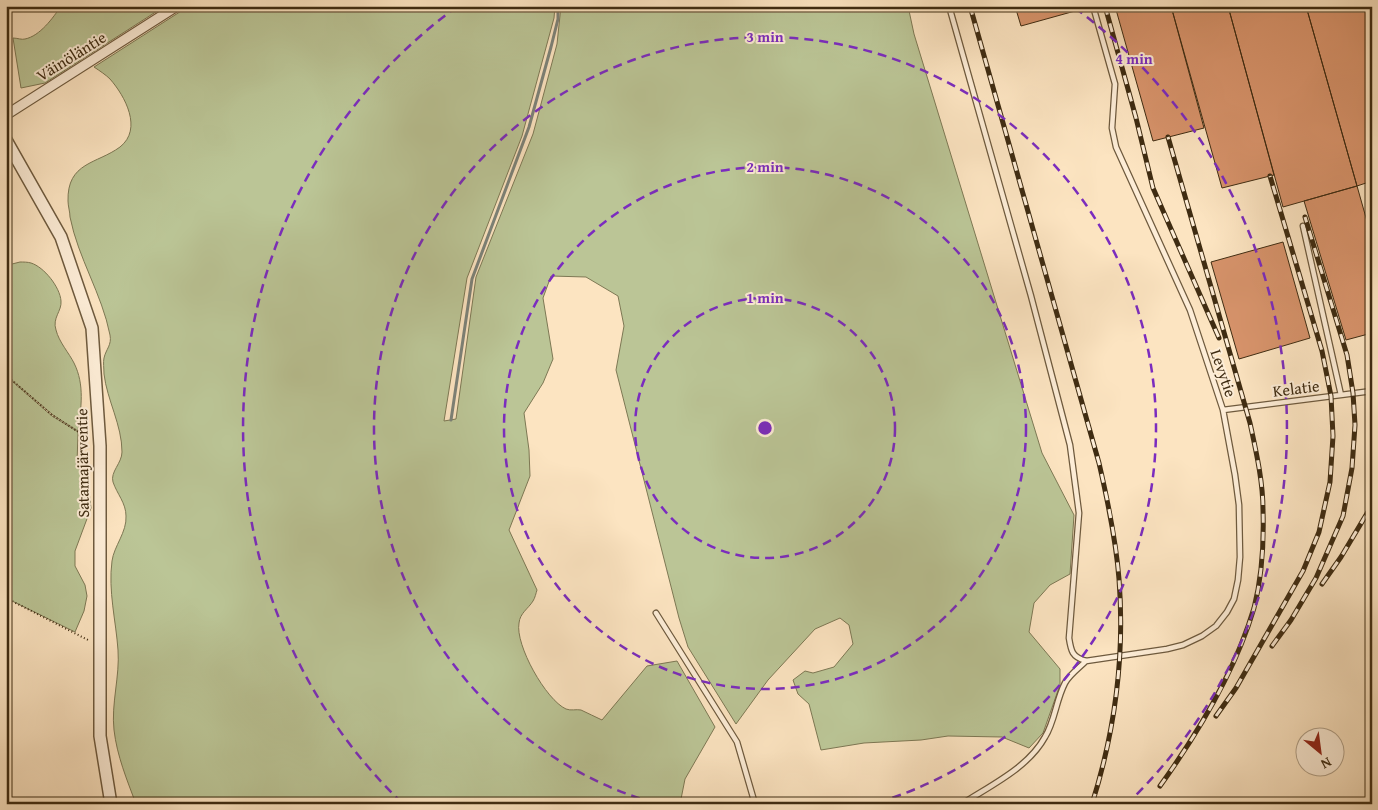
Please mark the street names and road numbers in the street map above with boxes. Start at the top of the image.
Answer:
street label: Väinöläntie [31,25,111,87]
street label: Levytie [1205,346,1243,400]
street label: Kelatie [1271,373,1321,403]
street label: Satamajärventie [69,408,95,518]

